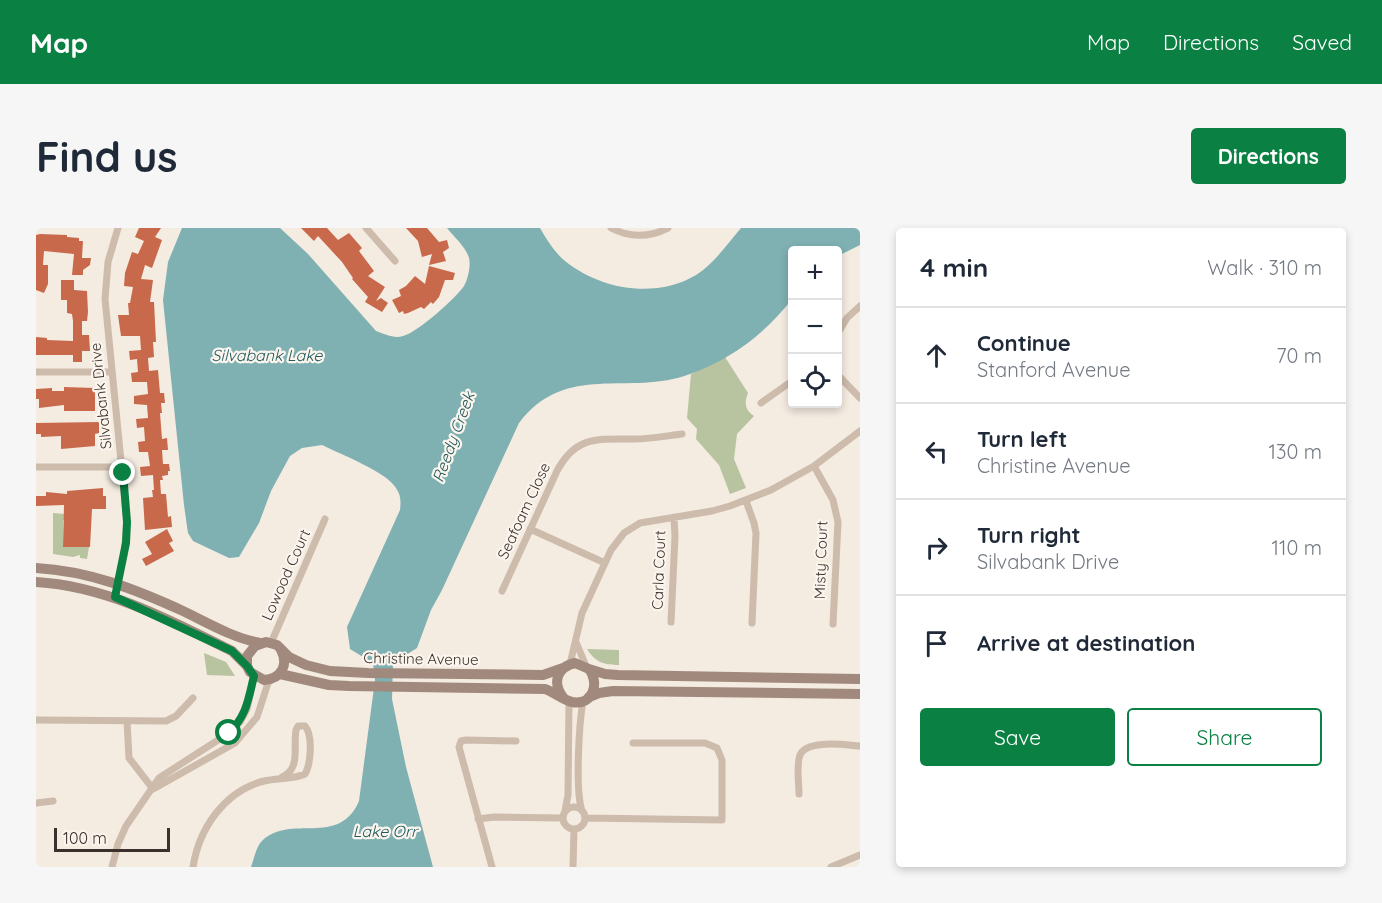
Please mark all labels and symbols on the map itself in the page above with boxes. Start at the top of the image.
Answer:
street label: Silvabank Drive [85,342,116,450]
water label: Silvabank Lake [212,345,323,365]
water label: Reedy Creek [427,388,479,485]
route end [109,459,135,485]
street label: Seafoam Close [493,459,554,562]
street label: Misty Court [810,520,831,600]
street label: Lowood Court [257,526,314,623]
street label: Carla Court [648,530,669,610]
street label: Christine Avenue [363,648,479,669]
route start [215,719,241,745]
water label: Lake Orr [353,821,419,841]
scale bar [54,825,170,852]

